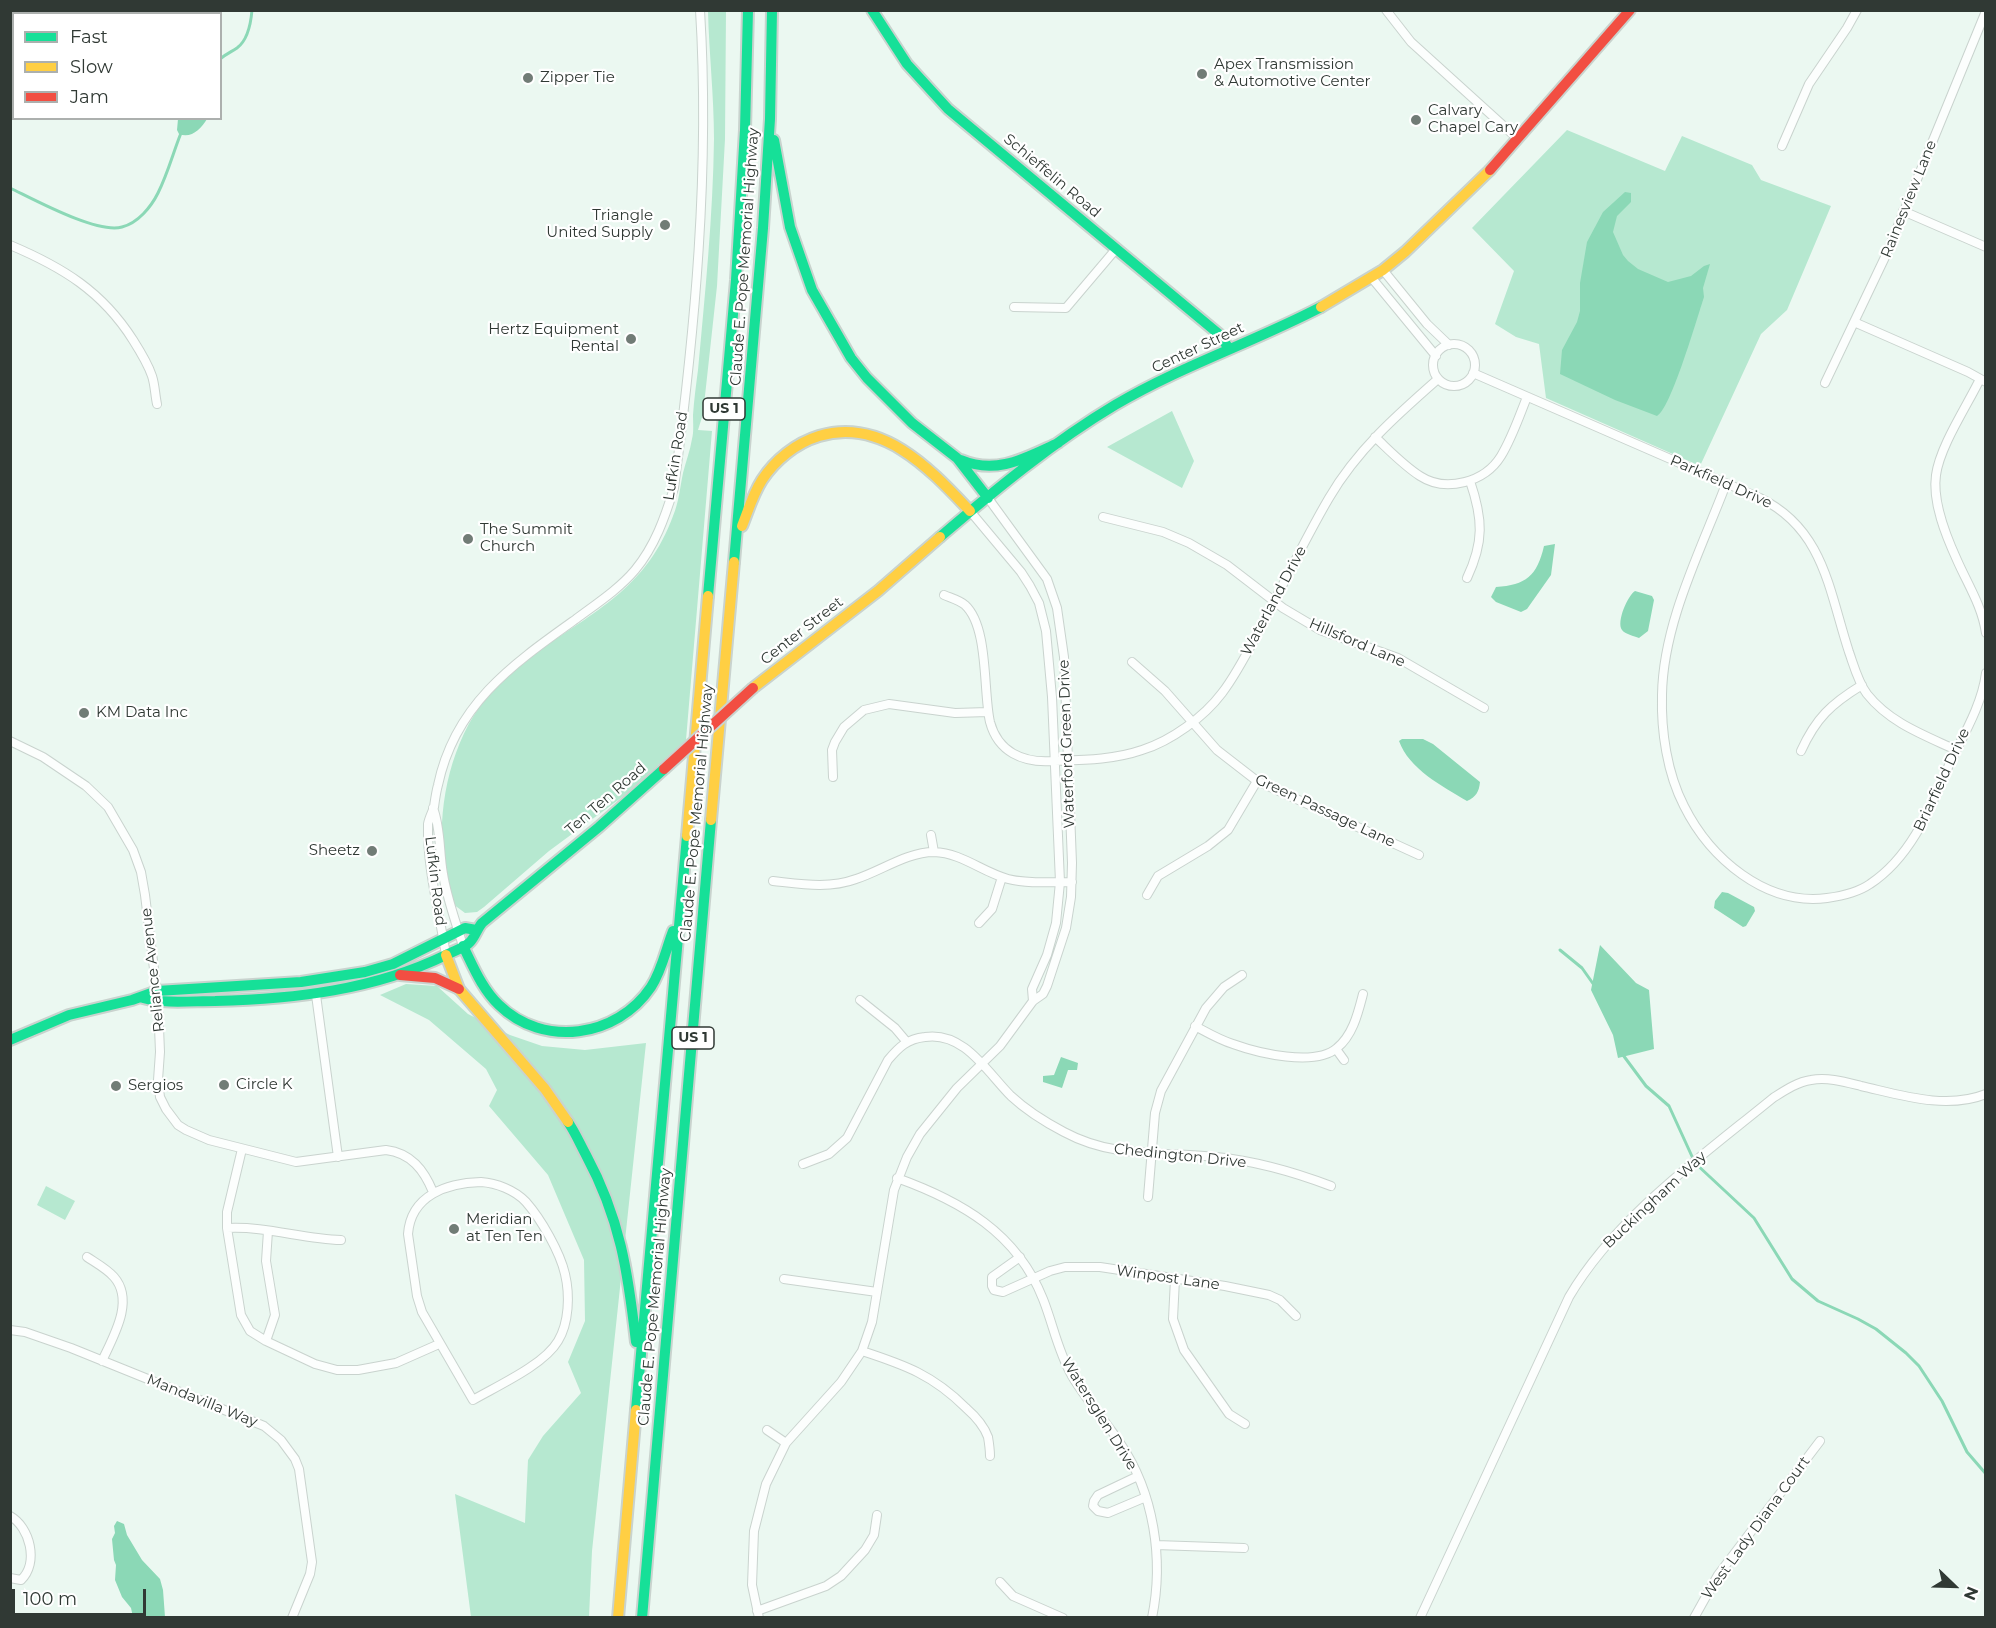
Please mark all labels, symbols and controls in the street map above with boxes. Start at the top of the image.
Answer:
legend [12,12,222,120]
text: Fast [70,26,108,48]
text: Slow [70,56,113,78]
place label: Apex Transmission & Automotive Center [1214,56,1371,91]
marker: Apex Transmission & Automotive Center [1195,67,1209,81]
place label: Zipper Tie [540,69,615,87]
marker: Zipper Tie [521,71,535,85]
text: Jam [70,86,109,108]
place label: Calvary Chapel Cary [1428,102,1518,137]
marker: Calvary Chapel Cary [1409,113,1423,127]
street label: Claude E. Pope Memorial Highway [727,127,763,387]
street label: Schieffelin Road [1000,130,1104,222]
street label: Rainesview Lane [1877,138,1941,260]
place label: Triangle United Supply [546,207,653,242]
marker: Triangle United Supply [658,218,672,232]
street label: Center Street [1149,319,1247,377]
place label: Hertz Equipment Rental [488,321,619,356]
marker: Hertz Equipment Rental [624,332,638,346]
road number: US 1 [703,398,745,420]
street label: Lufkin Road [660,410,692,502]
street label: Parkfield Drive [1667,451,1775,513]
place label: The Summit Church [480,521,573,556]
marker: The Summit Church [461,532,475,546]
street label: Waterland Drive [1237,543,1311,659]
street label: Center Street [757,593,847,669]
street label: Hillsford Lane [1306,615,1408,671]
street label: Waterford Green Drive [1055,659,1079,829]
street label: Claude E. Pope Memorial Highway [677,683,717,943]
place label: KM Data Inc [96,704,188,722]
marker: KM Data Inc [77,706,91,720]
street label: Briarfield Drive [1910,725,1974,835]
street label: Ten Ten Road [562,759,650,839]
street label: Green Passage Lane [1252,771,1398,851]
street label: Lufkin Road [421,835,449,927]
place label: Sheetz [309,842,360,860]
marker: Sheetz [365,844,379,858]
street label: Reliance Avenue [138,907,168,1033]
road number: US 1 [672,1027,714,1049]
place label: Circle K [236,1076,293,1094]
place label: Sergios [128,1077,183,1095]
marker: Circle K [217,1078,231,1092]
marker: Sergios [109,1079,123,1093]
street label: Chedington Drive [1113,1140,1247,1172]
street label: Buckingham Way [1600,1148,1710,1252]
street label: Claude E. Pope Memorial Highway [635,1167,675,1427]
place label: Meridian at Ten Ten [466,1211,543,1246]
marker: Meridian at Ten Ten [447,1222,461,1236]
street label: Winpost Lane [1115,1262,1221,1294]
street label: Watersglen Drive [1057,1354,1141,1474]
street label: Mandavilla Way [144,1371,260,1431]
street label: West Lady Diana Court [1698,1453,1814,1603]
north arrow [1924,1556,1984,1616]
scale bar [15,1577,148,1615]
text: N [1960,1584,1982,1603]
text: 100 m [23,1588,77,1610]

